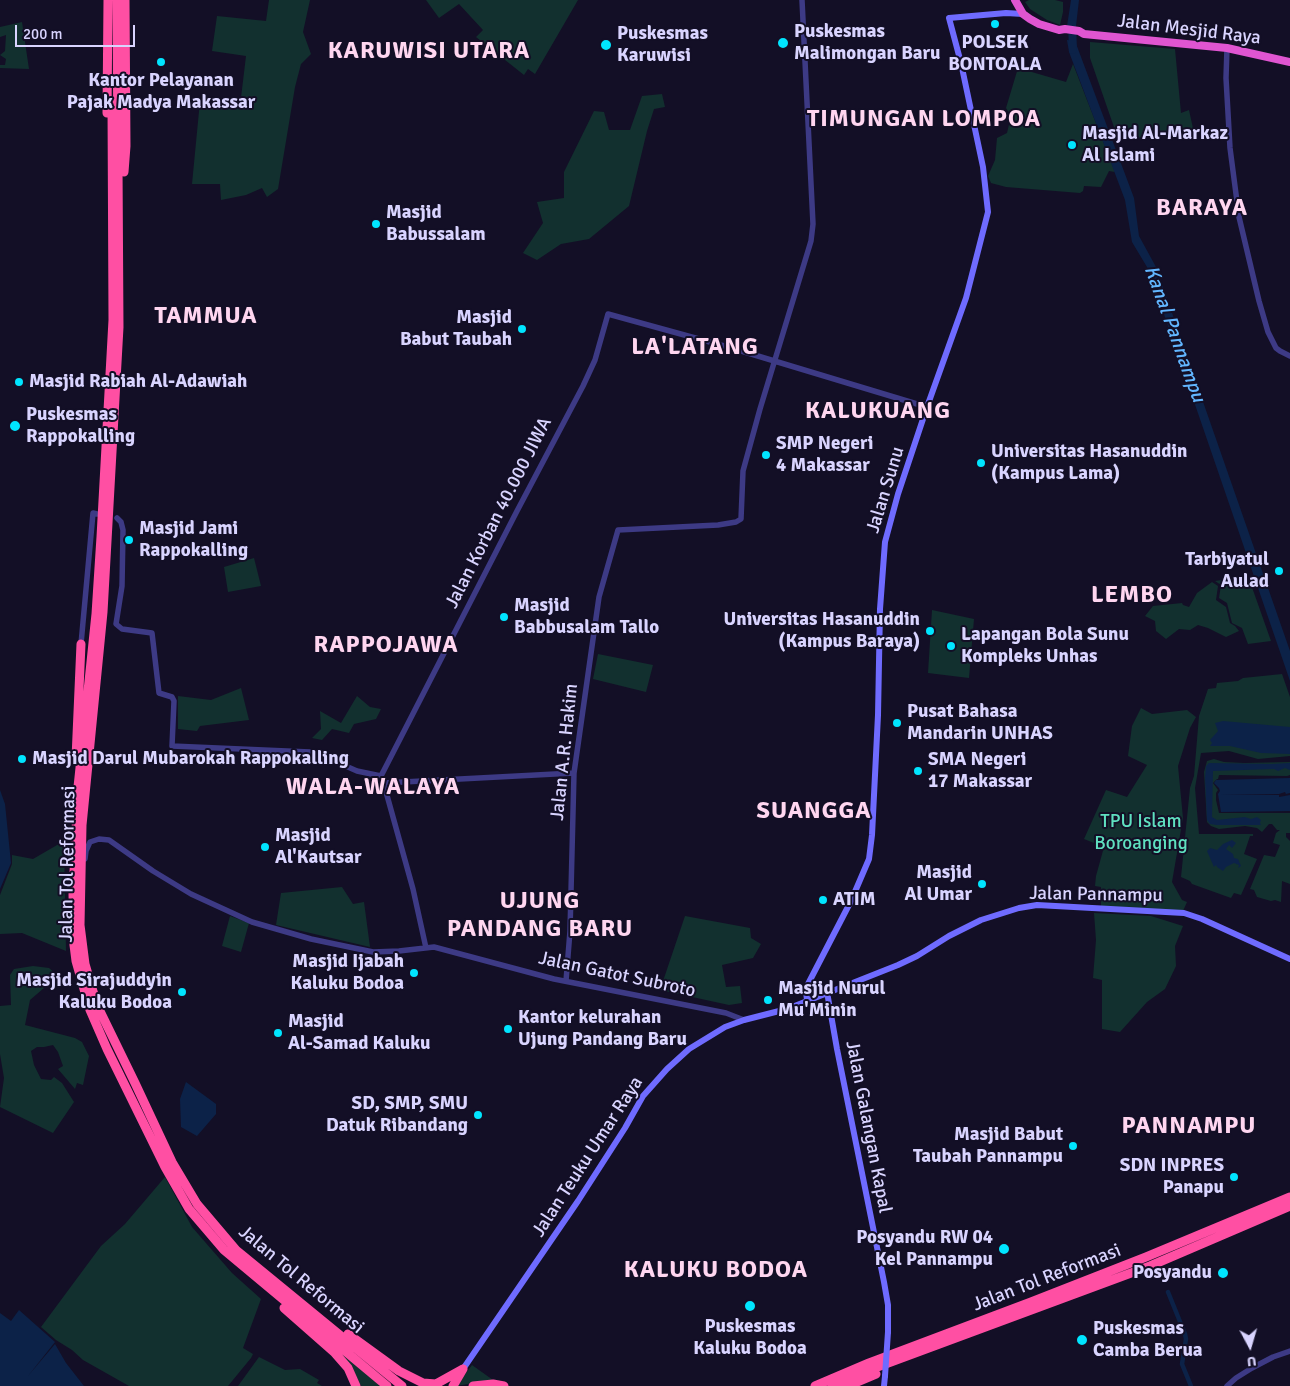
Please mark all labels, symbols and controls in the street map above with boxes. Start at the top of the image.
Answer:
street label: Jalan Mesjid Raya [1116,10,1262,50]
scale bar [18,15,138,47]
marker: POLSEK BONTOALA [989,18,1001,30]
place label: Puskesmas Malimongan Baru [794,21,941,65]
place label: Puskesmas Karuwisi [617,23,708,67]
text: 200 m [23,25,63,43]
place label: POLSEK BONTOALA [948,32,1042,76]
marker: Puskesmas Malimongan Baru [776,36,790,50]
district label: KARUWISI UTARA [326,38,532,66]
marker: Puskesmas Karuwisi [599,38,613,52]
marker: Kantor Pelayanan Pajak Madya Makassar [155,56,167,68]
place label: Kantor Pelayanan Pajak Madya Makassar [67,70,255,114]
district label: TIMUNGAN LOMPOA [805,106,1043,134]
place label: Masjid Al-Markaz Al Islami [1082,123,1228,167]
marker: Masjid Al-Markaz Al Islami [1066,139,1078,151]
district label: BARAYA [1155,195,1249,223]
place label: Masjid Babussalam [386,202,486,246]
marker: Masjid Babussalam [370,218,382,230]
water label: Kanal Pannampu [1138,262,1210,406]
district label: TAMMUA [154,303,258,331]
place label: Masjid Babut Taubah [400,307,512,351]
marker: Masjid Babut Taubah [516,323,528,335]
district label: LA'LATANG [630,334,760,362]
place label: Masjid Rabiah Al-Adawiah [29,371,247,393]
marker: Masjid Rabiah Al-Adawiah [13,376,25,388]
district label: KALUKUANG [804,398,952,426]
place label: Puskesmas Rappokalling [26,404,135,448]
street label: Jalan Korban 40.000 JIWA [441,414,557,612]
marker: Puskesmas Rappokalling [8,419,22,433]
place label: SMP Negeri 4 Makassar [776,433,874,477]
place label: Universitas Hasanuddin (Kampus Lama) [991,441,1187,485]
street label: Jalan Sunu [862,444,910,536]
marker: SMP Negeri 4 Makassar [760,449,772,461]
marker: Universitas Hasanuddin (Kampus Lama) [975,457,987,469]
place label: Masjid Jami Rappokalling [139,518,248,562]
marker: Masjid Jami Rappokalling [123,534,135,546]
place label: Tarbiyatul Aulad [1185,549,1269,593]
marker: Tarbiyatul Aulad [1273,565,1285,577]
district label: LEMBO [1090,582,1174,610]
place label: Masjid Babbusalam Tallo [514,595,659,639]
place label: Universitas Hasanuddin (Kampus Baraya) [724,609,920,653]
marker: Masjid Babbusalam Tallo [498,611,510,623]
place label: Lapangan Bola Sunu Kompleks Unhas [961,624,1129,668]
marker: Universitas Hasanuddin (Kampus Baraya) [924,625,936,637]
district label: RAPPOJAWA [312,632,460,660]
marker: Lapangan Bola Sunu Kompleks Unhas [945,640,957,652]
street label: Jalan A.R. Hakim [546,682,584,822]
place label: Pusat Bahasa Mandarin UNHAS [907,701,1053,745]
marker: Pusat Bahasa Mandarin UNHAS [891,717,903,729]
place label: Masjid Darul Mubarokah Rappokalling [32,748,349,770]
place label: SMA Negeri 17 Makassar [928,749,1032,793]
marker: Masjid Darul Mubarokah Rappokalling [16,753,28,765]
marker: SMA Negeri 17 Makassar [912,765,924,777]
district label: WALA-WALAYA [284,774,462,802]
street label: Jalan Tol Reformasi [55,785,81,943]
district label: SUANGGA [756,798,872,826]
park label: TPU Islam Boroanging [1094,811,1188,855]
place label: Masjid Al'Kautsar [275,825,361,869]
marker: Masjid Al'Kautsar [259,841,271,853]
place label: Masjid Al Umar [904,862,972,906]
marker: Masjid Al Umar [976,878,988,890]
street label: Jalan Pannampu [1029,882,1163,908]
district label: UJUNG PANDANG BARU [445,888,635,944]
place label: ATIM [833,889,876,911]
marker: ATIM [817,894,829,906]
street label: Jalan Gatot Subroto [536,947,698,1003]
place label: Masjid Ijabah Kaluku Bodoa [291,951,404,995]
marker: Masjid Ijabah Kaluku Bodoa [408,967,420,979]
place label: Masjid Sirajuddyin Kaluku Bodoa [16,970,172,1014]
place label: Masjid Nurul Mu'Minin [778,978,886,1022]
marker: Masjid Sirajuddyin Kaluku Bodoa [176,986,188,998]
marker: Masjid Nurul Mu'Minin [762,994,774,1006]
place label: Kantor kelurahan Ujung Pandang Baru [518,1007,687,1051]
place label: Masjid Al-Samad Kaluku [288,1011,430,1055]
marker: Kantor kelurahan Ujung Pandang Baru [502,1023,514,1035]
marker: Masjid Al-Samad Kaluku [272,1027,284,1039]
street label: Jalan Galangan Kapal [840,1039,896,1215]
street label: Jalan Teuku Umar Raya [528,1073,648,1241]
place label: SD, SMP, SMU Datuk Ribandang [326,1093,468,1137]
marker: SD, SMP, SMU Datuk Ribandang [472,1109,484,1121]
district label: PANNAMPU [1120,1113,1258,1141]
place label: Masjid Babut Taubah Pannampu [913,1124,1063,1168]
marker: Masjid Babut Taubah Pannampu [1067,1140,1079,1152]
place label: SDN INPRES Panapu [1120,1155,1224,1199]
marker: SDN INPRES Panapu [1228,1171,1240,1183]
street label: Jalan Tol Reformasi [234,1221,368,1339]
place label: Posyandu RW 04 Kel Pannampu [856,1227,993,1271]
street label: Jalan Tol Reformasi [970,1239,1124,1317]
marker: Posyandu RW 04 Kel Pannampu [997,1242,1011,1256]
district label: KALUKU BODOA [622,1257,810,1285]
place label: Posyandu [1133,1262,1212,1284]
marker: Posyandu [1216,1266,1230,1280]
marker: Puskesmas Kaluku Bodoa [743,1299,757,1313]
place label: Puskesmas Kaluku Bodoa [693,1316,807,1360]
place label: Puskesmas Camba Berua [1093,1318,1203,1362]
north arrow [1225,1321,1275,1371]
marker: Puskesmas Camba Berua [1075,1333,1089,1347]
text: U [1246,1352,1257,1370]

